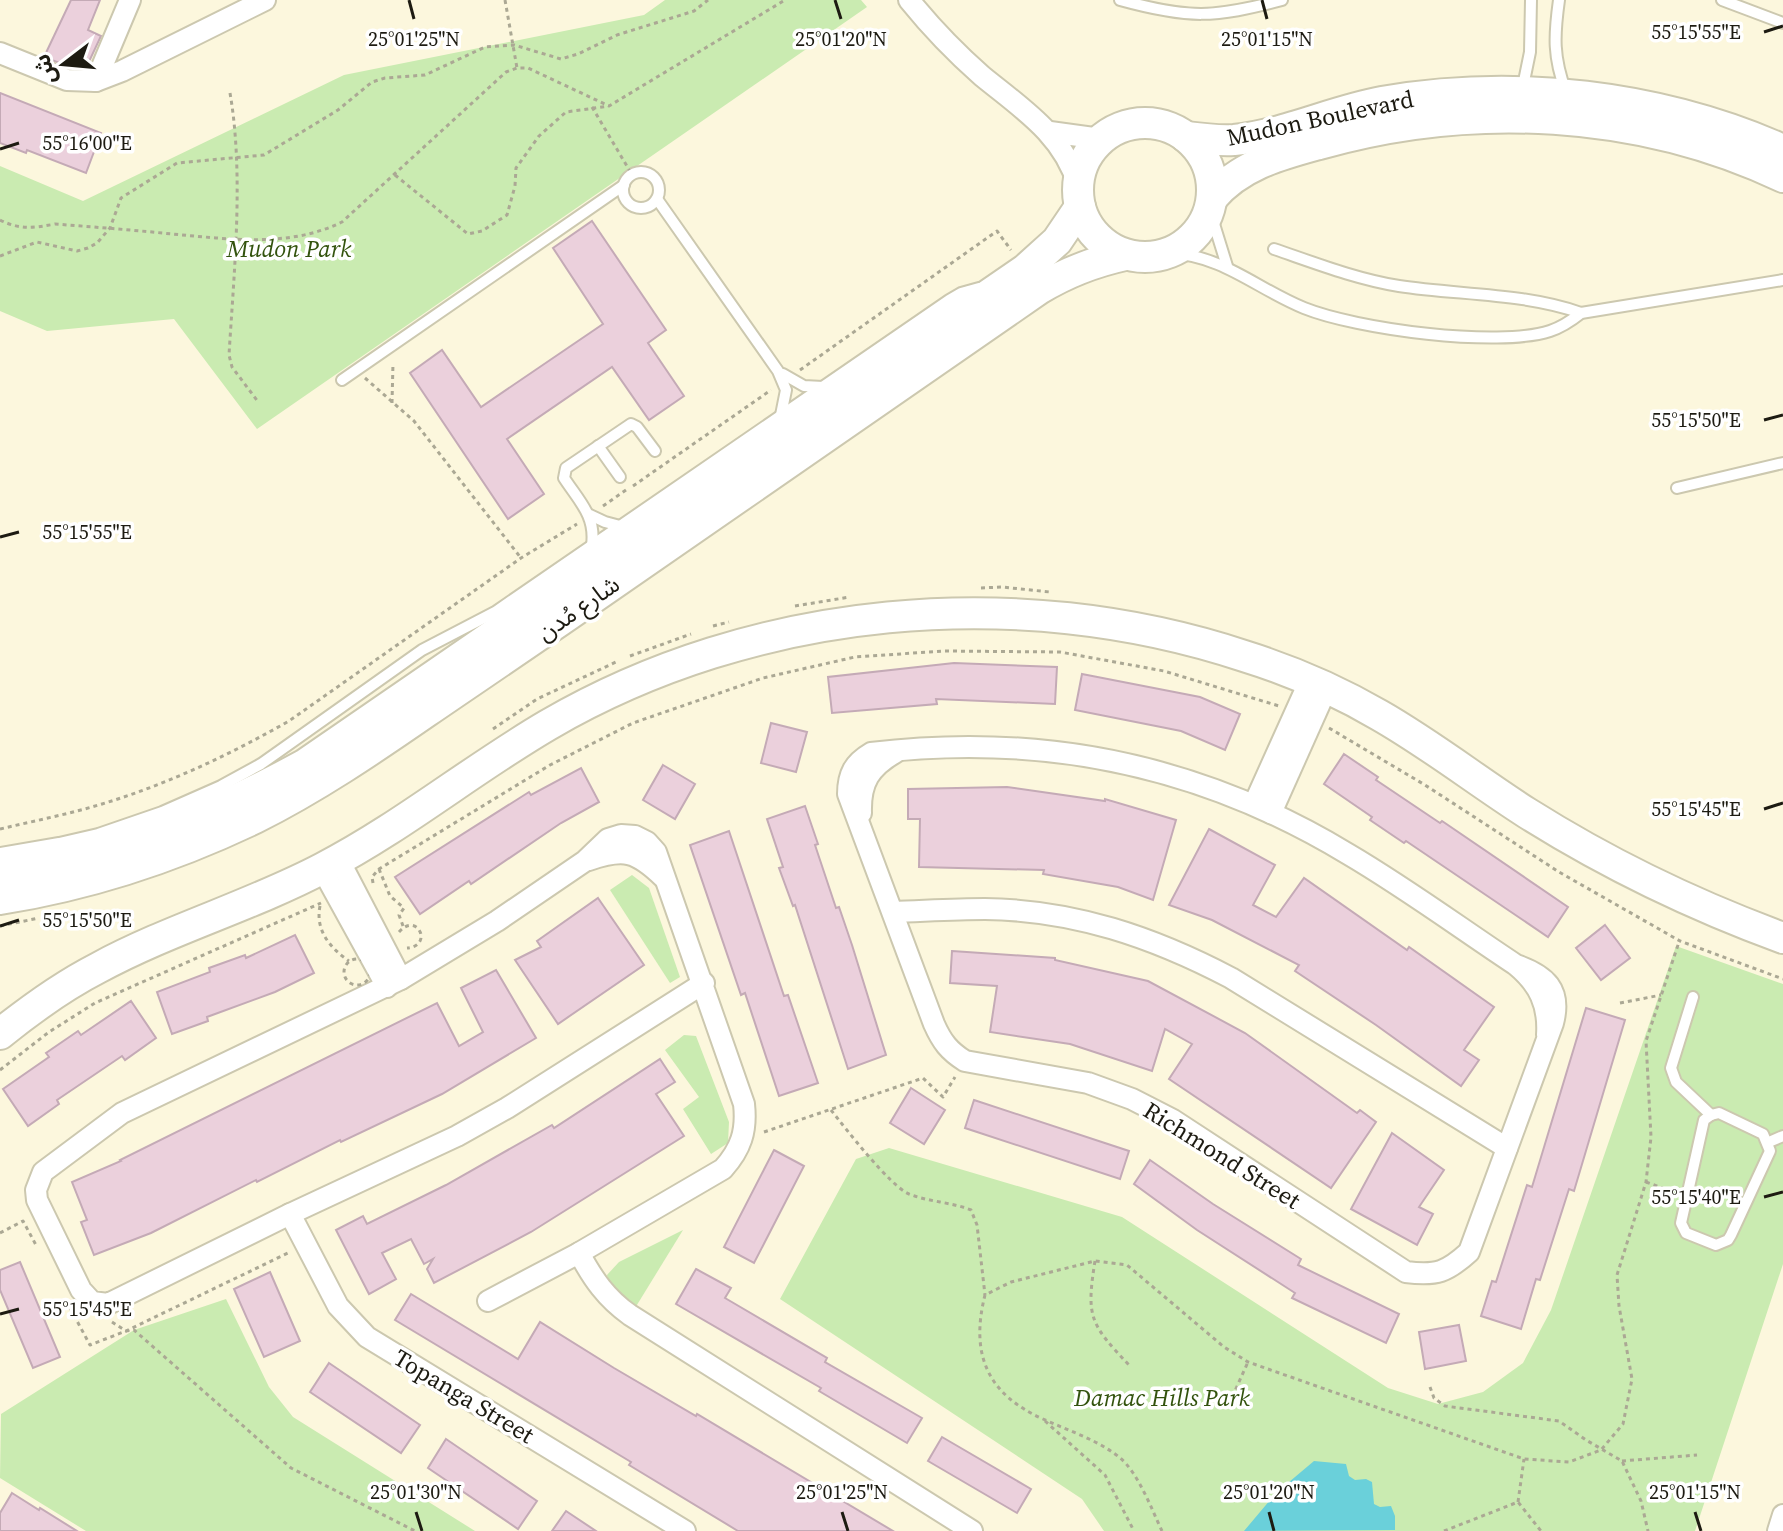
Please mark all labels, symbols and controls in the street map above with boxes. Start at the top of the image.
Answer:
text: 55°15'55"E [1651,18,1741,46]
north arrow [24,24,104,104]
text: 25°01'25"N [368,25,460,53]
text: 25°01'20"N [795,25,887,53]
text: 25°01'15"N [1221,25,1313,53]
text: ش [26,51,63,88]
street label: Mudon Boulevard [1223,82,1417,154]
text: 55°16'00"E [42,129,132,157]
park label: Mudon Park [226,232,352,265]
text: 55°15'50"E [1651,406,1741,434]
text: 55°15'55"E [42,518,132,546]
street label: شارع مُدن [530,567,627,649]
text: 55°15'45"E [1651,795,1741,823]
text: 55°15'50"E [42,906,132,934]
street label: Richmond Street [1137,1094,1307,1217]
text: 55°15'40"E [1651,1183,1741,1211]
text: 55°15'45"E [42,1295,132,1323]
street label: Topanga Street [388,1341,540,1451]
park label: Damac Hills Park [1073,1381,1251,1414]
text: 25°01'30"N [370,1478,462,1506]
text: 25°01'25"N [796,1478,888,1506]
text: 25°01'20"N [1223,1478,1315,1506]
text: 25°01'15"N [1649,1478,1741,1506]

